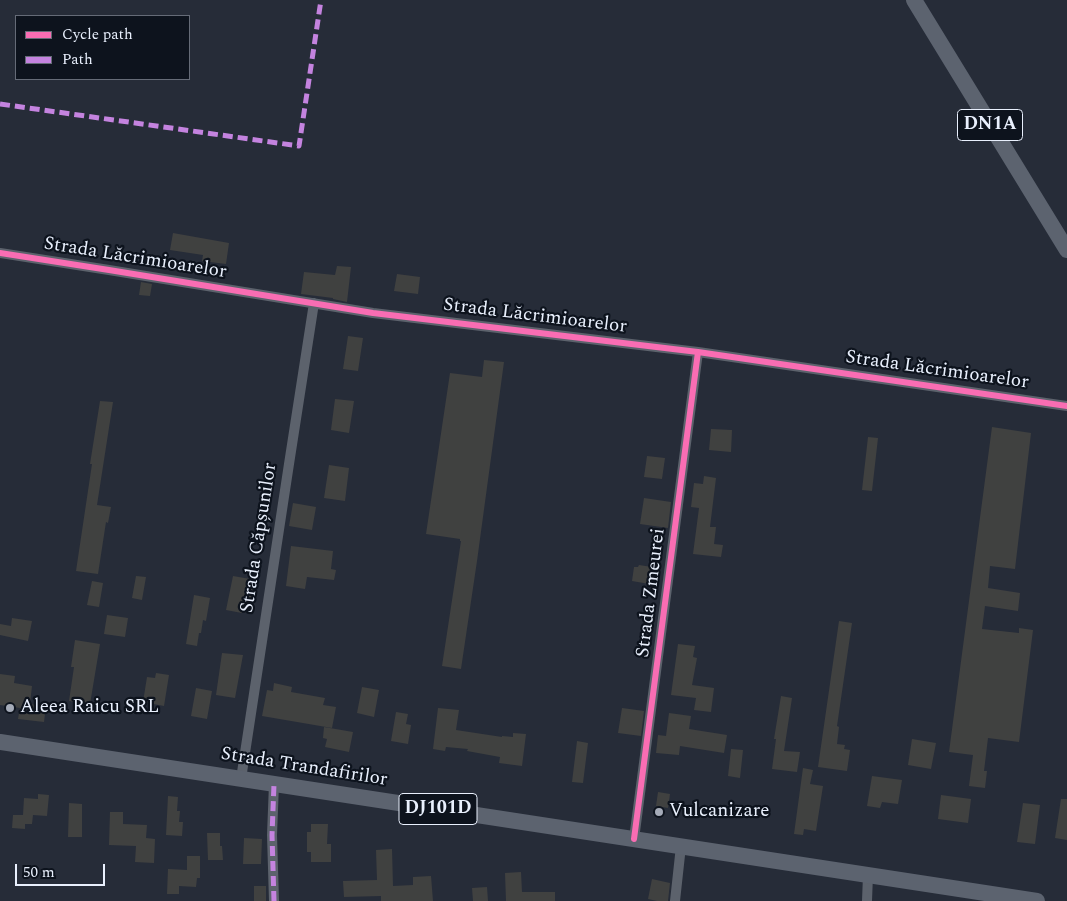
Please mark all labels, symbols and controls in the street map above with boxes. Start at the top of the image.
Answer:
legend [15,15,190,80]
text: Cycle path [62,23,133,46]
text: Path [62,48,93,71]
road number: DN1A [958,110,1022,140]
street label: Strada Lăcrimioarelor [42,233,228,285]
street label: Strada Lăcrimioarelor [442,294,628,340]
street label: Strada Lăcrimioarelor [844,347,1030,395]
street label: Strada Căpșunilor [237,461,283,615]
street label: Strada Zmeurei [633,527,671,659]
place label: Aleea Raicu SRL [20,697,159,719]
marker: Aleea Raicu SRL [4,702,16,714]
street label: Strada Trandafirilor [219,744,389,792]
road number: DJ101D [399,794,477,824]
place label: Vulcanizare [669,801,769,823]
marker: Vulcanizare [653,806,665,818]
scale bar [18,854,108,886]
text: 50 m [23,861,55,884]

